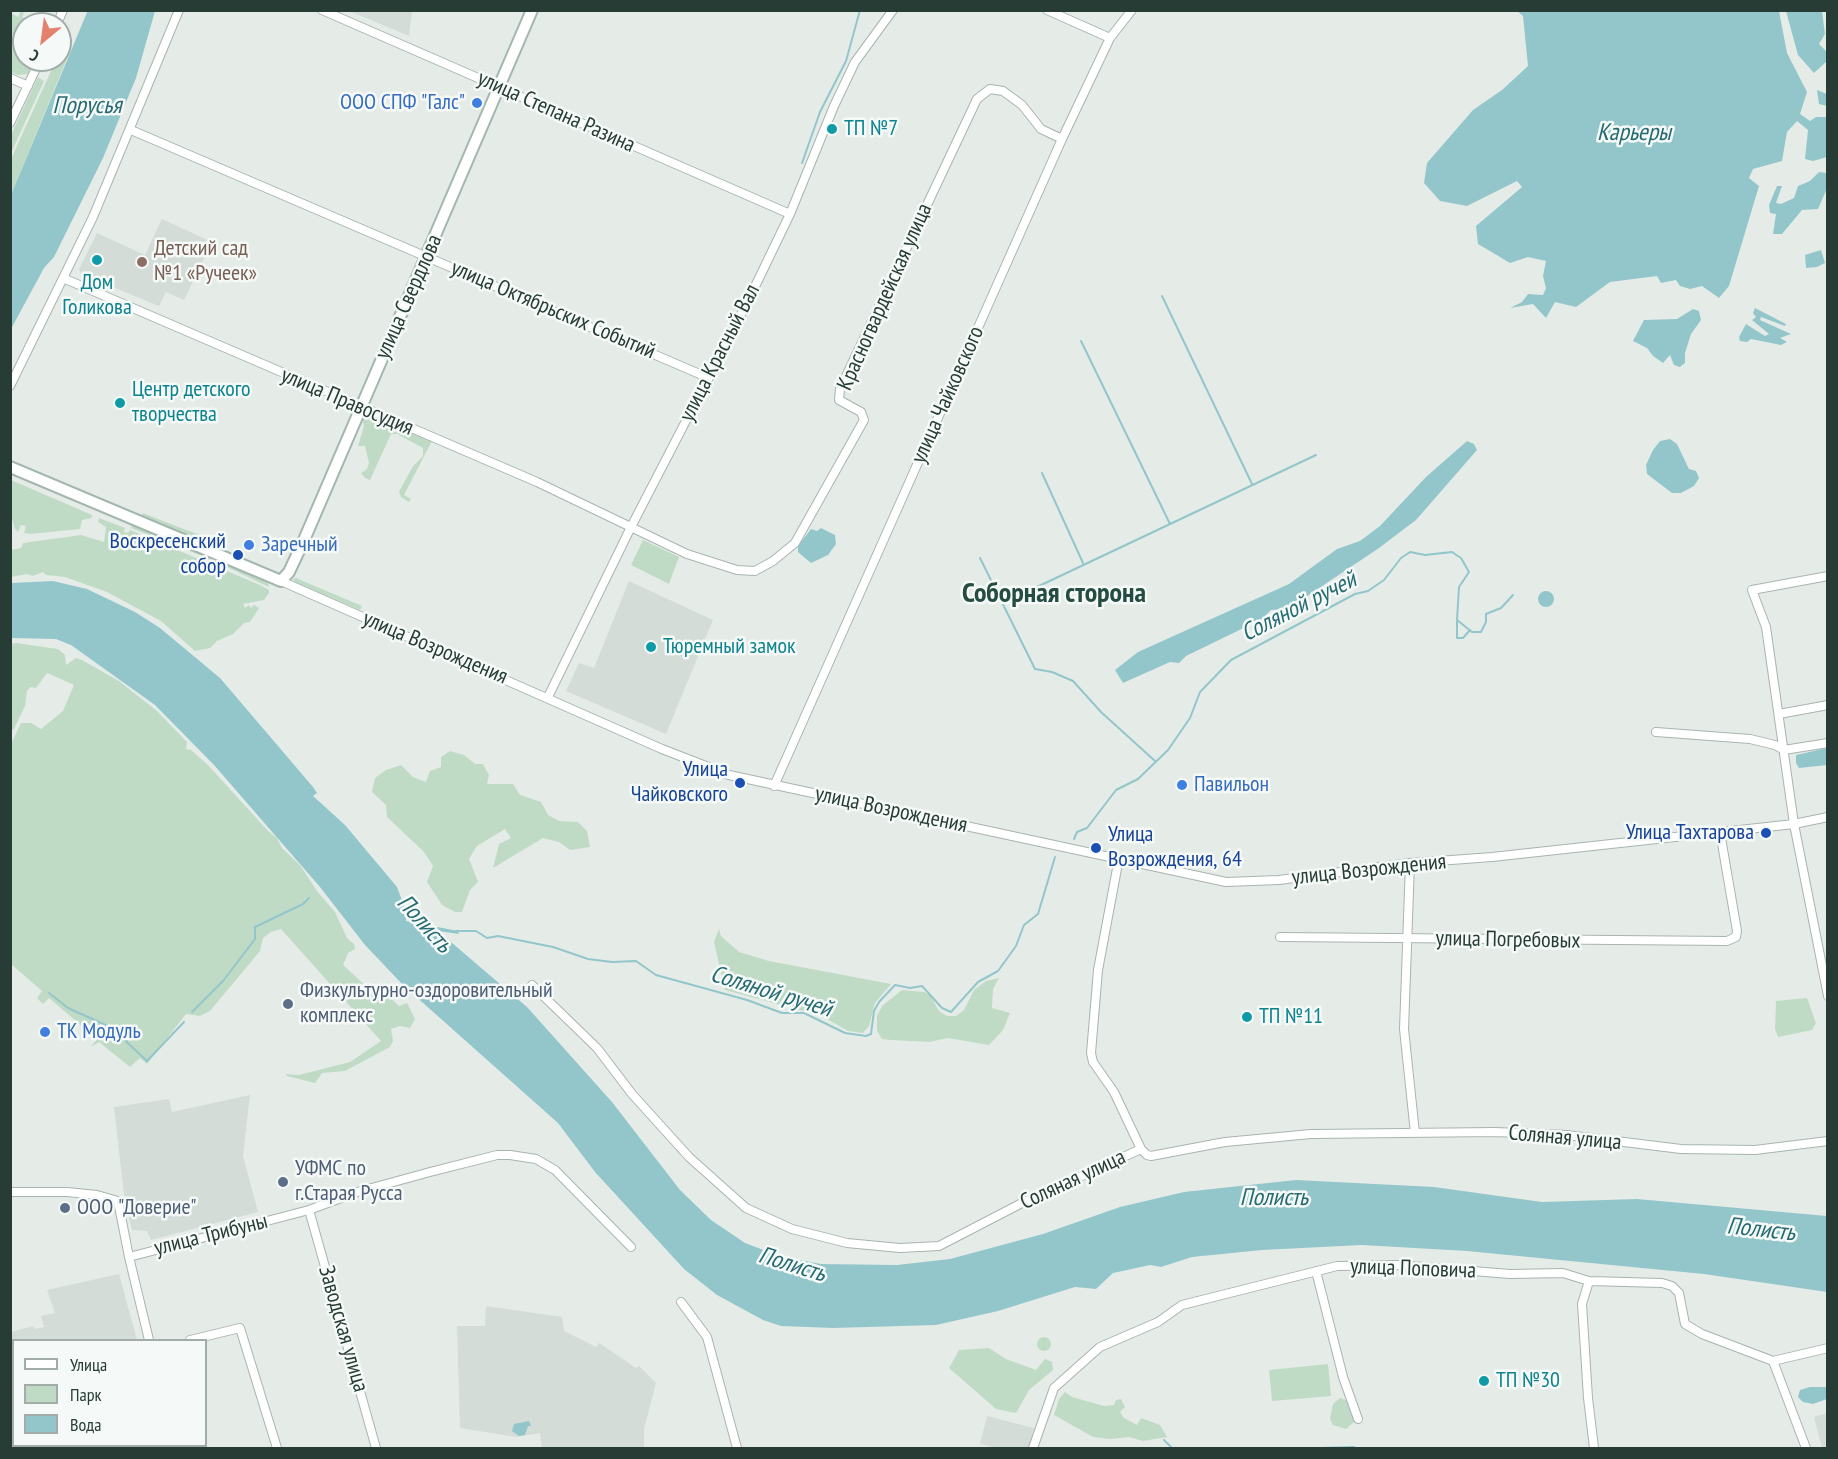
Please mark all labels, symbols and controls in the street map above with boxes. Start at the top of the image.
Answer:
north arrow [12,12,72,72]
text: С [26,45,42,67]
street label: улица Степана Разина [473,65,639,159]
place label: ООО СПФ "Галс" [340,90,465,116]
water label: Порусья [53,92,121,120]
marker: ООО СПФ "Галс" [470,96,484,110]
place label: ТП №7 [844,116,898,142]
water label: Карьеры [1597,119,1671,147]
marker: ТП №7 [825,122,839,136]
street label: Красногвардейская улица [832,200,938,394]
street label: улица Свердлова [370,231,448,363]
place label: Детский сад №1 «Ручеек» [154,236,257,288]
marker: Дом Голикова [90,253,104,267]
marker: Детский сад №1 «Ручеек» [135,255,149,269]
street label: улица Октябрьских Событий [447,255,659,365]
place label: Дом Голикова [62,270,132,322]
street label: улица Красный Вал [674,280,766,426]
street label: улица Чайковского [906,322,990,468]
street label: улица Правосудия [277,362,417,442]
place label: Центр детского творчества [132,377,251,428]
marker: Центр детского творчества [113,396,127,410]
place label: Воскресенский собор [110,529,226,580]
place label: Заречный [261,532,338,558]
marker: Заречный [242,538,256,552]
marker: Воскресенский собор [231,548,245,562]
water label: Соляной ручей [1237,566,1361,648]
district label: Соборная сторона [962,577,1146,611]
street label: улица Возрождения [358,606,512,690]
place label: Тюремный замок [663,634,796,660]
marker: Тюремный замок [644,640,658,654]
place label: Улица Чайковского [631,757,728,808]
place label: Павильон [1194,772,1269,798]
marker: Улица Чайковского [733,776,747,790]
marker: Павильон [1175,778,1189,792]
street label: улица Возрождения [812,781,970,839]
place label: Улица Тахтарова [1626,820,1754,846]
place label: Улица Возрождения, 64 [1108,822,1242,873]
marker: Улица Тахтарова [1759,826,1773,840]
marker: Улица Возрождения, 64 [1089,841,1103,855]
street label: улица Возрождения [1291,849,1447,891]
water label: Полисть [390,889,458,959]
street label: улица Погребовых [1435,926,1581,954]
water label: Соляной ручей [707,960,835,1024]
place label: Физкультурно-оздоровительный комплекс [300,978,553,1030]
marker: Физкультурно-оздоровительный комплекс [281,997,295,1011]
place label: ТП №11 [1259,1004,1323,1030]
marker: ТП №11 [1240,1010,1254,1024]
place label: ТК Модуль [57,1019,141,1045]
marker: ТК Модуль [38,1025,52,1039]
street label: Соляная улица [1508,1120,1622,1156]
street label: Соляная улица [1016,1144,1130,1216]
place label: УФМС по г.Старая Русса [295,1156,403,1208]
marker: УФМС по г.Старая Русса [276,1175,290,1189]
water label: Полисть [1240,1184,1308,1212]
place label: ООО "Доверие" [77,1195,196,1221]
marker: ООО "Доверие" [58,1201,72,1215]
street label: улица Трибуны [152,1208,270,1262]
water label: Полисть [1726,1212,1796,1248]
water label: Полисть [755,1241,829,1289]
street label: улица Поповича [1350,1254,1476,1284]
street label: Заводская улица [312,1263,374,1395]
legend [12,1339,207,1447]
text: Улица [70,1353,107,1376]
place label: ТП №30 [1496,1368,1560,1394]
marker: ТП №30 [1477,1374,1491,1388]
text: Парк [70,1383,101,1406]
text: Вода [70,1413,101,1436]

